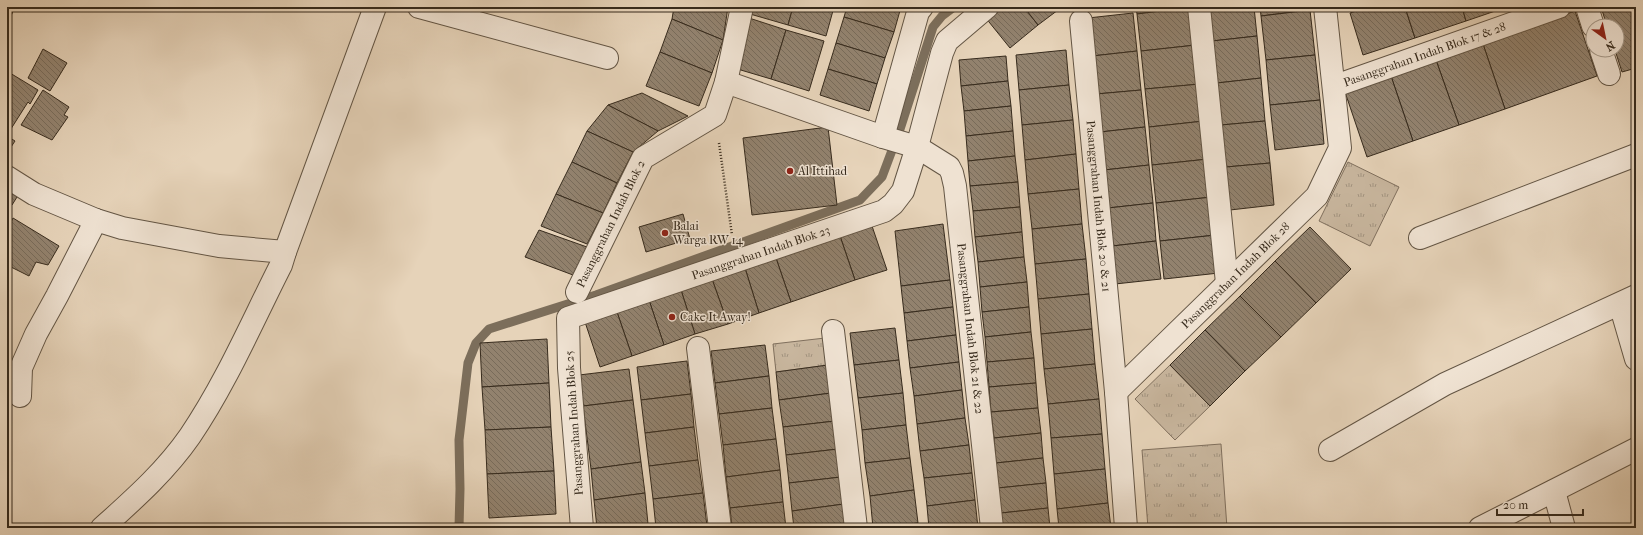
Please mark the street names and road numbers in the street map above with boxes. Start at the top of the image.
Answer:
street label: Pasanggrahan Indah Blok 17 & 28 [1341,19,1508,89]
street label: Pasanggrahan Indah Blok 20 & 21 [1083,120,1114,293]
street label: Pasanggrahan Indah Blok 2 [573,158,648,290]
street label: Pasanggrahan Indah Blok 28 [1178,219,1293,331]
street label: Pasanggrahan Indah Blok 23 [690,223,832,283]
street label: Pasanggrahan Indah Blok 21 & 22 [954,242,987,415]
street label: Pasanggrahan Indah Blok 25 [562,350,586,496]

